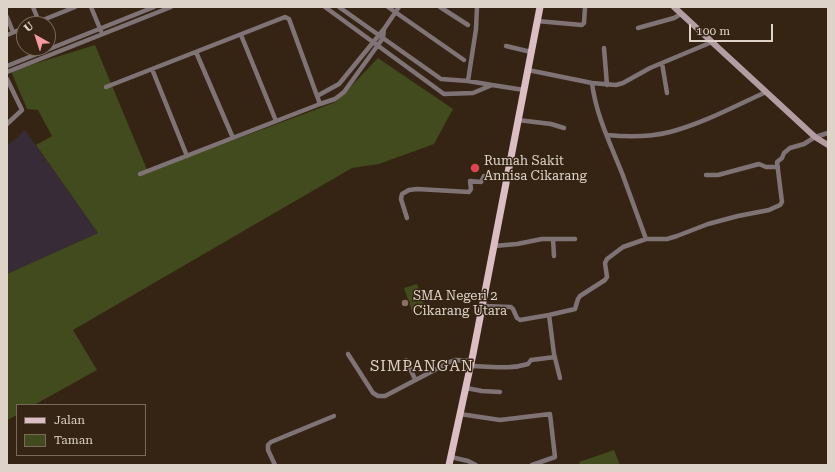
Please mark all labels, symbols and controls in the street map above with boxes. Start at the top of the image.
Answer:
north arrow [16,16,56,56]
scale bar [691,16,775,42]
text: U [21,19,36,35]
text: 100 m [696,24,730,38]
place label: Rumah Sakit Annisa Cikarang [484,153,587,184]
marker: Rumah Sakit Annisa Cikarang [469,162,481,174]
place label: SMA Negeri 2 Cikarang Utara [413,288,507,319]
marker: SMA Negeri 2 Cikarang Utara [400,298,410,308]
district label: SIMPANGAN [370,358,474,376]
legend [16,404,146,456]
text: Jalan [54,413,85,427]
text: Taman [54,433,93,447]

